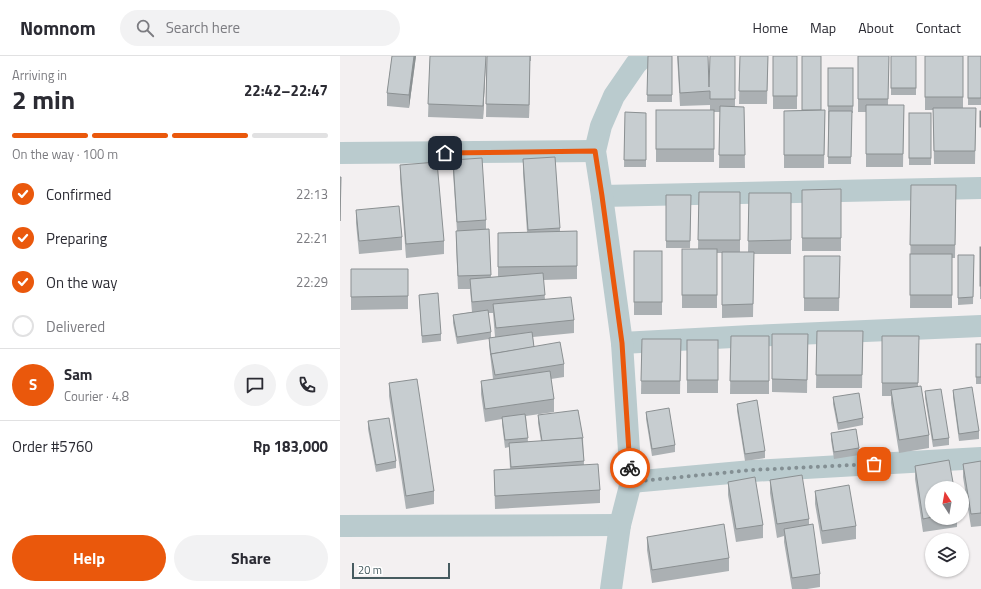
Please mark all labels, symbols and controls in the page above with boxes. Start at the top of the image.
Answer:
search box [120,10,400,46]
text: Nomnom [20,13,96,42]
text: Search here [166,16,240,39]
icon: search [134,17,156,39]
text: Home [753,17,788,38]
text: Map [810,17,836,38]
text: About [858,17,894,38]
text: Contact [916,17,961,38]
text: Arriving in [12,65,67,85]
text: 22:42–22:47 [244,79,328,102]
text: 2 min [12,80,75,119]
pin [428,136,462,170]
icon: home [434,142,456,164]
text: On the way · 100 m [12,144,118,164]
icon: check [12,183,34,205]
text: Confirmed [46,183,111,206]
text: 22:13 [296,184,328,204]
icon: check [12,227,34,249]
text: Preparing [46,227,107,250]
text: 22:21 [296,228,328,248]
icon: check [12,271,34,293]
text: On the way [46,271,118,294]
text: 22:29 [296,272,328,292]
text: Delivered [46,315,105,338]
text: Sam [64,363,92,386]
button: chat [234,364,276,406]
button: phone [286,364,328,406]
text: S [29,373,37,396]
text: Courier · 4.8 [64,386,129,406]
text: Order #5760 [12,435,93,458]
text: Rp 183,000 [253,435,328,458]
pin [857,447,891,481]
courier [610,448,650,488]
icon: bag [863,453,885,475]
icon: bike [619,457,641,479]
north arrow [925,481,969,525]
map controls [925,481,969,577]
button: layers [925,533,969,577]
button: Help [12,535,166,581]
button: Share [174,535,328,581]
scale bar [352,561,450,580]
text: 20 m [358,562,382,578]

